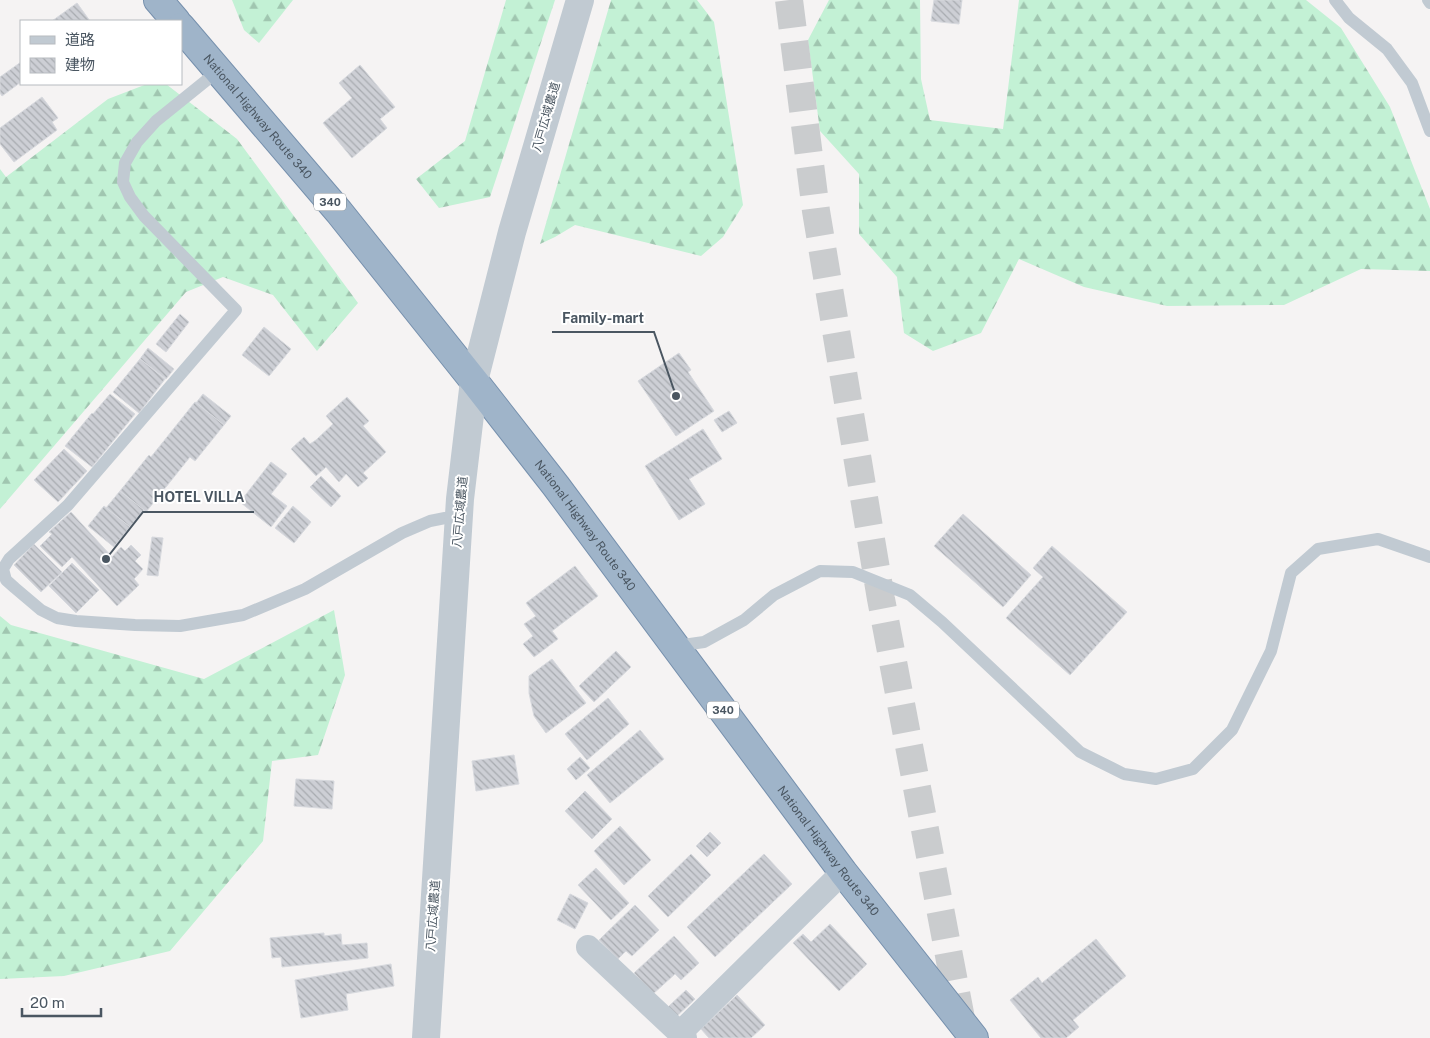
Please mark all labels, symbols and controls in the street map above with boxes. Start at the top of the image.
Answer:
legend [20,20,182,85]
text: 道路 [65,31,95,48]
street label: National Highway Route 340 [200,52,315,182]
text: 建物 [65,56,95,73]
street label: 八戸広域農道 [529,80,563,154]
road number: 340 [314,193,346,210]
callout: Family-mart [552,303,654,332]
text: Family-mart [562,310,644,326]
street label: National Highway Route 340 [532,458,639,594]
street label: 八戸広域農道 [450,476,470,548]
callout: HOTEL VILLA [143,483,254,512]
text: HOTEL VILLA [154,489,244,505]
road number: 340 [707,702,739,718]
street label: National Highway Route 340 [774,783,882,919]
street label: 八戸広域農道 [424,880,442,952]
scale bar [22,986,101,1018]
text: 20 m [30,994,65,1011]

